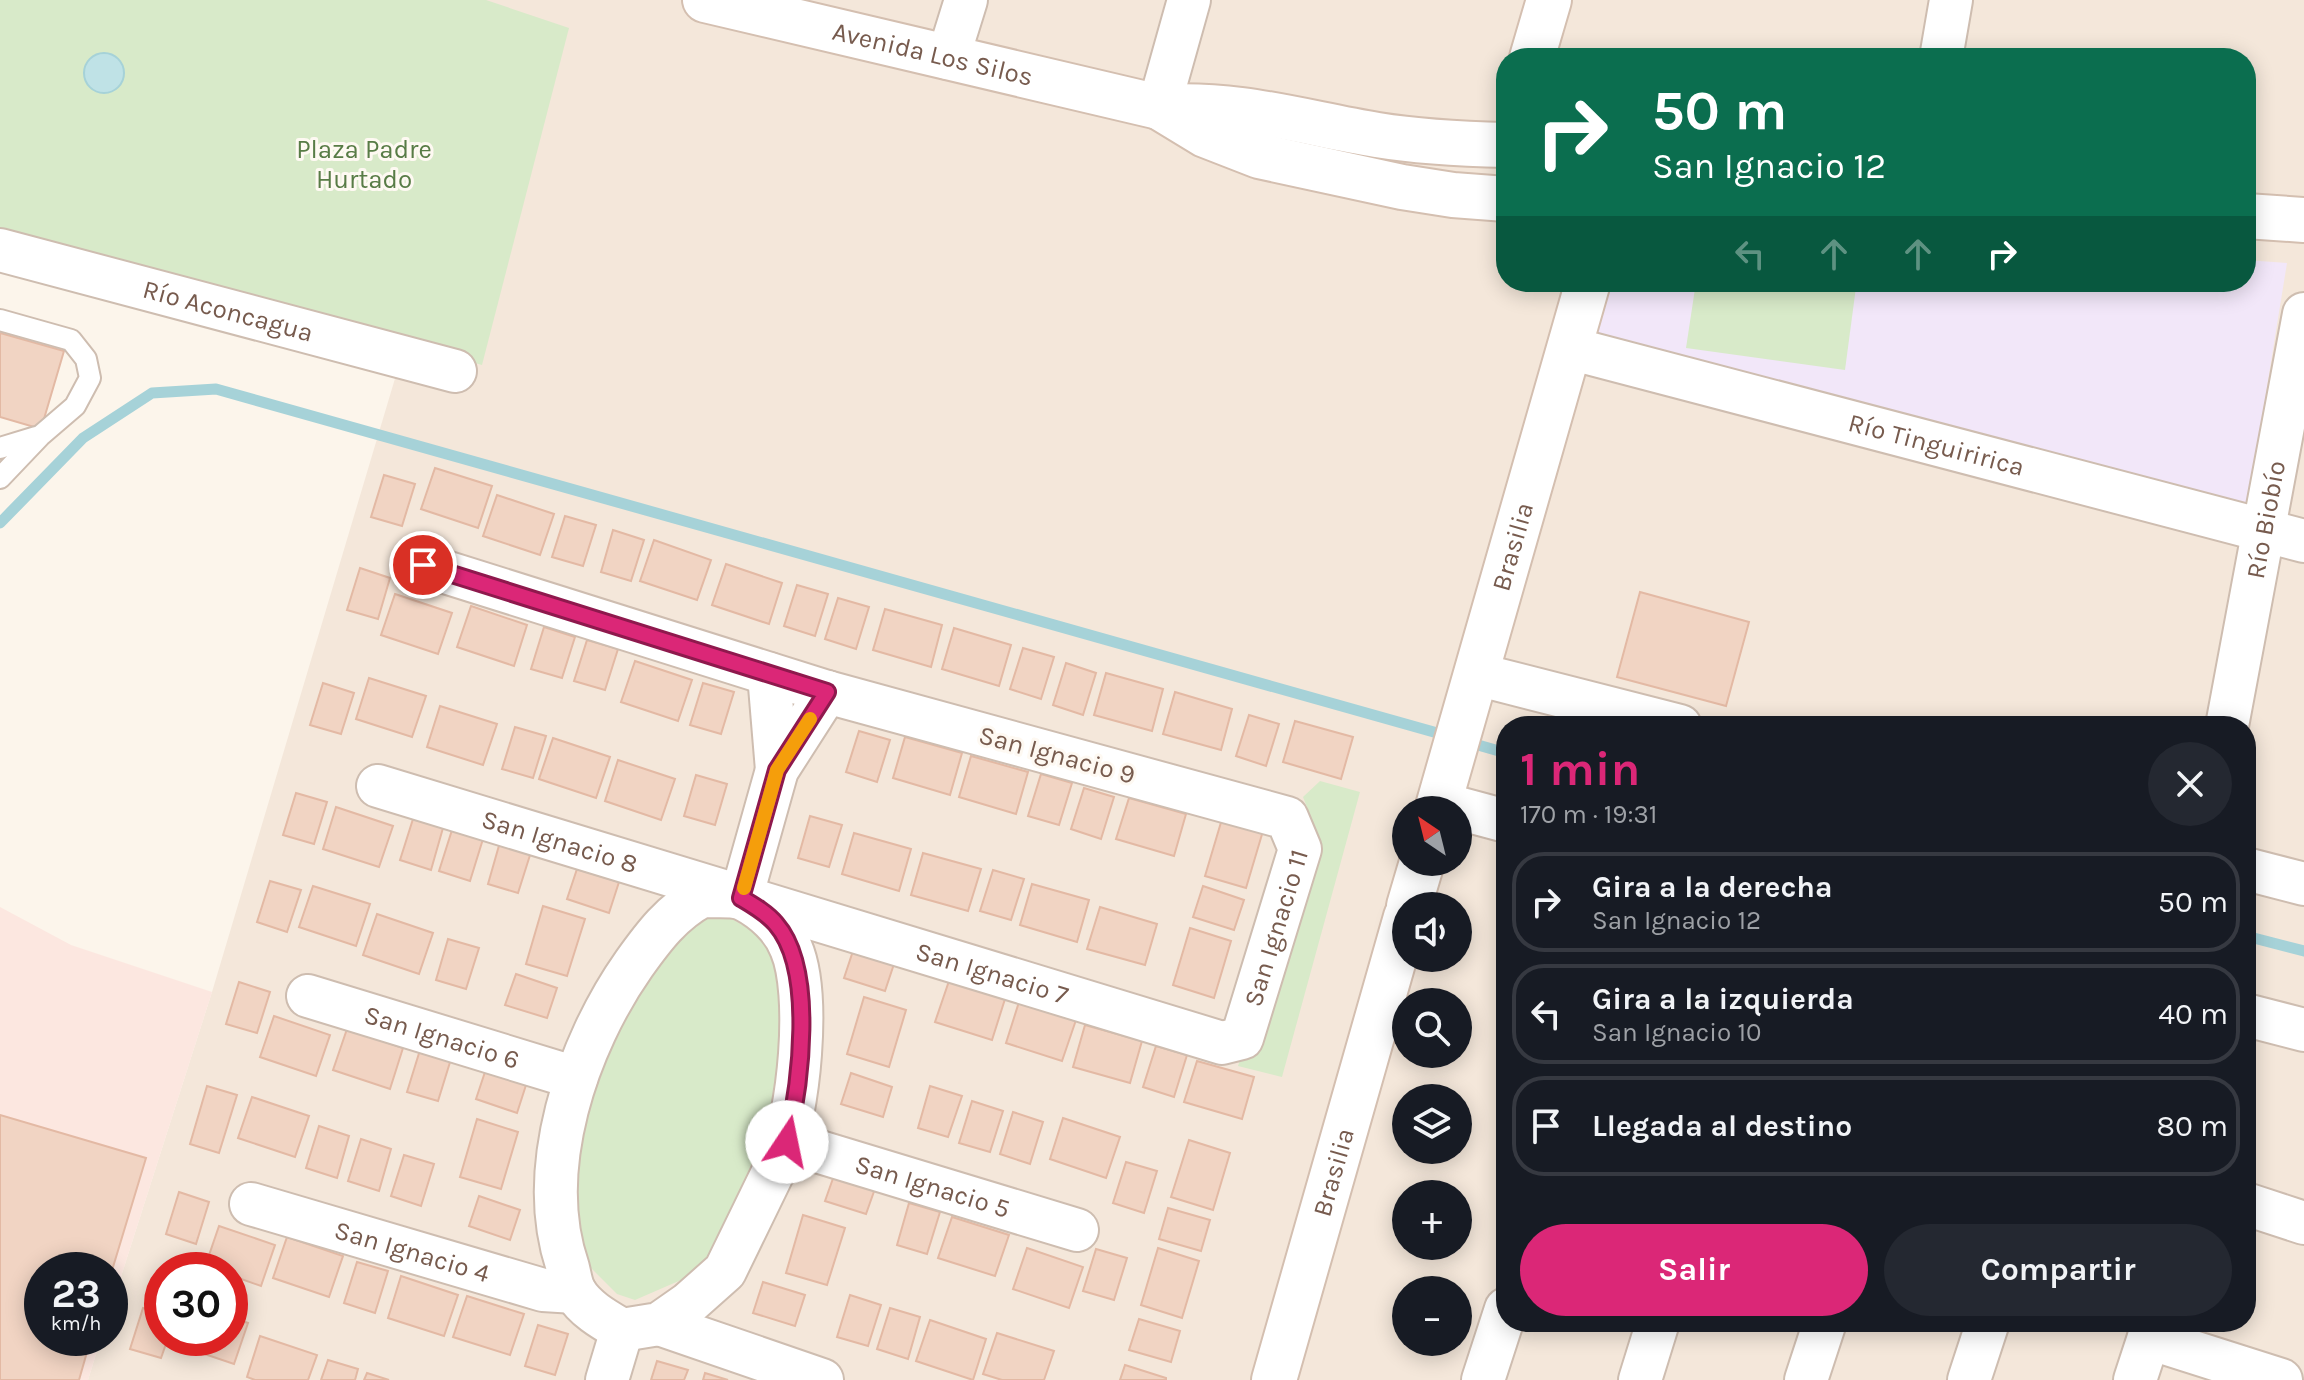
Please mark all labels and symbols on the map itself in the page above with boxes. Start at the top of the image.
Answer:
street label: Avenida Los Silos [829,15,1036,92]
park label: Plaza Padre Hurtado [296,134,432,195]
street label: Río Aconcagua [140,273,317,348]
street label: Río Tinguiririca [1845,407,2028,482]
street label: Río Biobío [2239,458,2292,581]
street label: Brasilia [1485,499,1540,594]
pin [389,531,457,599]
street label: San Ignacio 9 [975,719,1139,791]
north arrow [1392,796,1472,876]
street label: San Ignacio 8 [478,803,642,880]
street label: San Ignacio 11 [1237,846,1314,1010]
street label: San Ignacio 7 [912,935,1072,1011]
street label: San Ignacio 6 [361,999,523,1075]
position arrow [745,1100,829,1184]
street label: Brasilia [1306,1124,1361,1220]
street label: San Ignacio 5 [851,1148,1014,1224]
street label: San Ignacio 4 [331,1214,493,1289]
speed limit sign: 30 [144,1252,248,1356]

